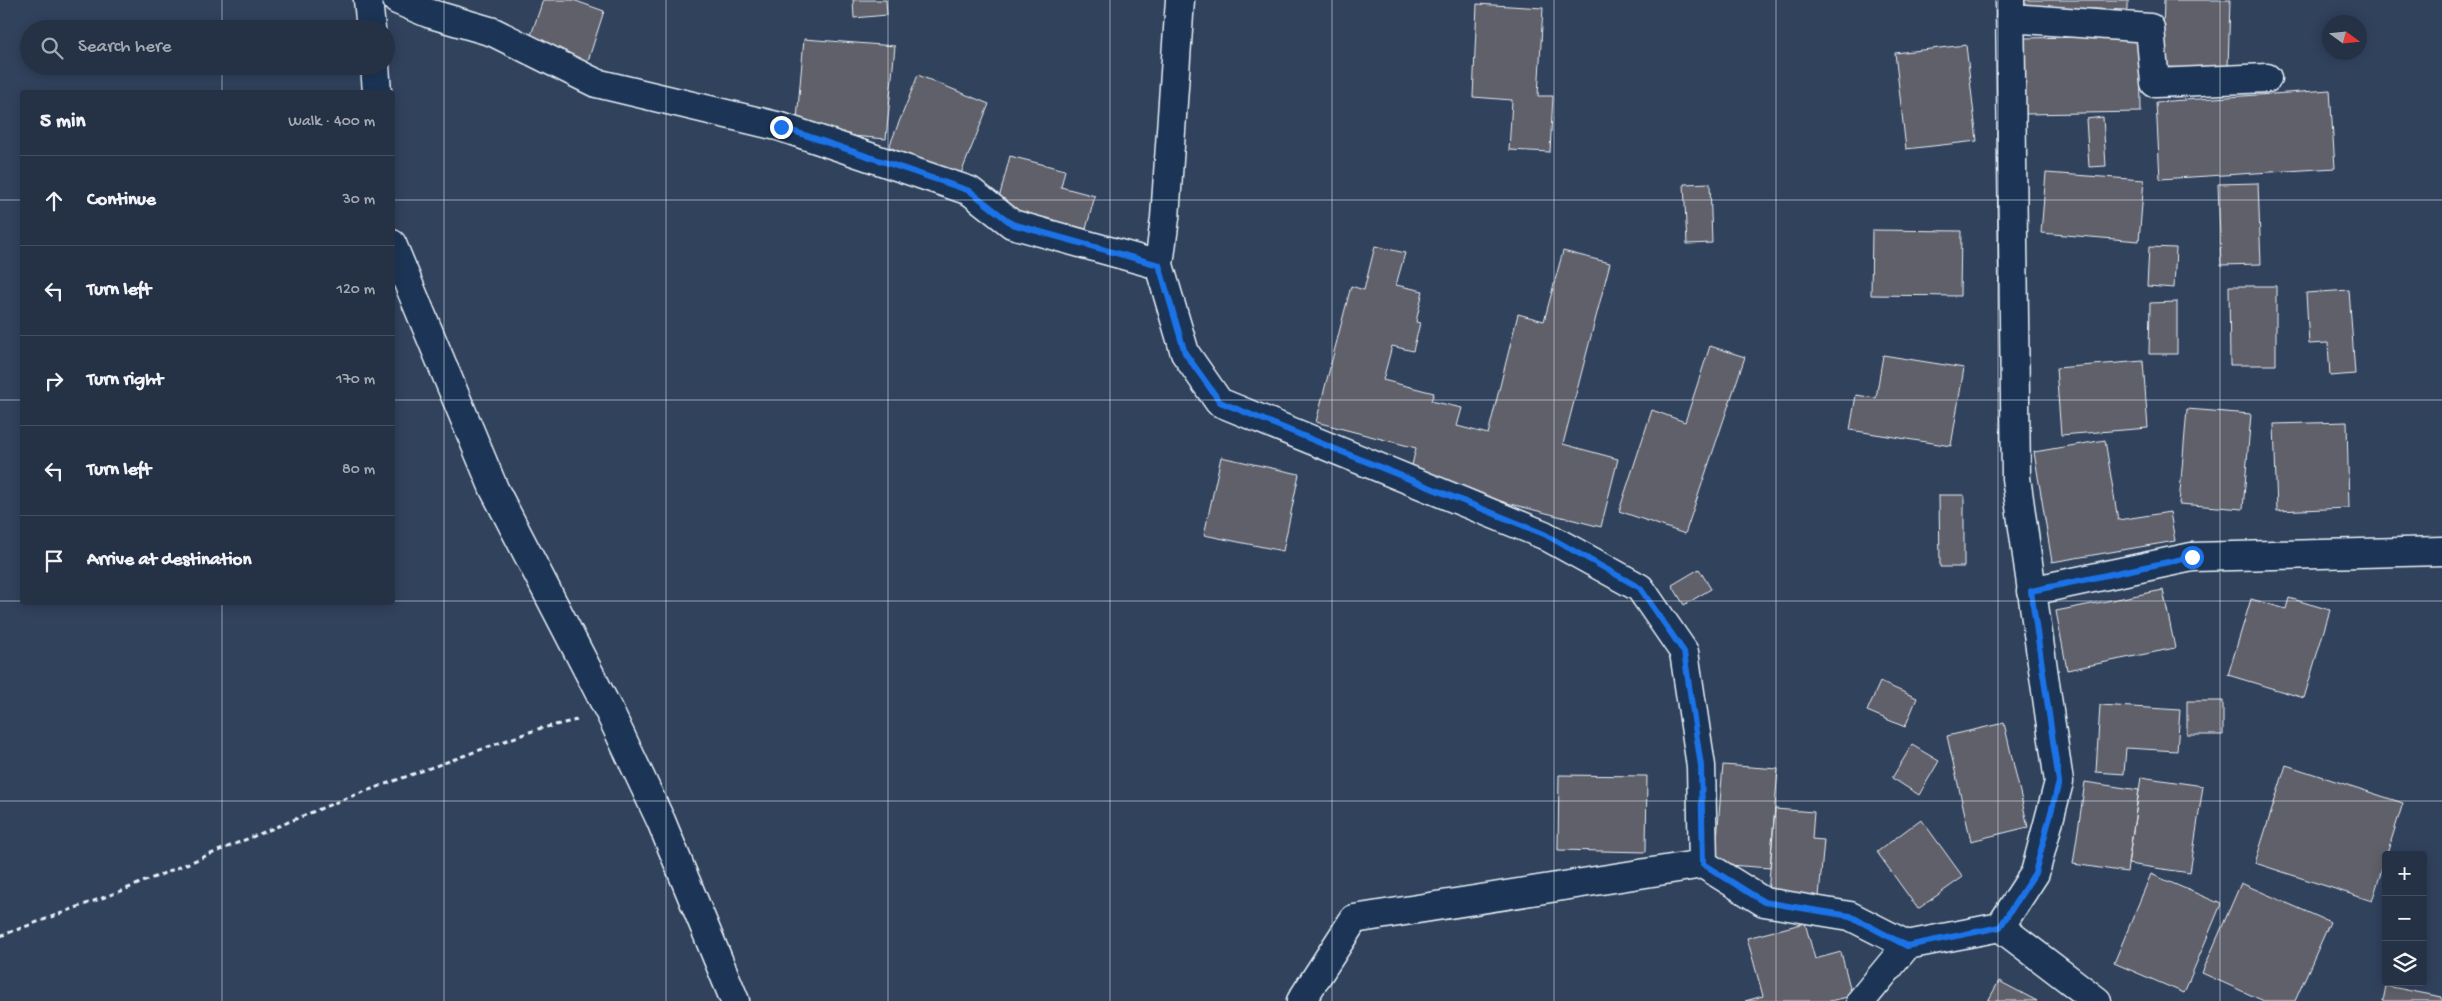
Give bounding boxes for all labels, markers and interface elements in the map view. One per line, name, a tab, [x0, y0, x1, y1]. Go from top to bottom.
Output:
north arrow	[2322, 15, 2367, 60]
search box	[20, 20, 395, 75]
icon: search	[38, 34, 66, 62]
text: Search here	[78, 36, 172, 59]
text: 5 min	[40, 110, 85, 135]
text: Walk · 400 m	[288, 113, 375, 132]
route end	[770, 116, 793, 139]
icon: ahead	[40, 187, 68, 215]
text: Continue	[87, 189, 156, 212]
text: 30 m	[342, 191, 375, 210]
icon: left	[40, 277, 68, 305]
text: Turn left	[87, 279, 151, 302]
text: 120 m	[336, 281, 375, 300]
icon: right	[40, 367, 68, 395]
text: Turn right	[87, 369, 163, 392]
text: 170 m	[336, 371, 375, 390]
icon: left	[40, 457, 68, 485]
text: Turn left	[87, 459, 151, 482]
text: 80 m	[342, 461, 375, 480]
route start	[2181, 546, 2204, 569]
icon: arrive	[40, 547, 68, 575]
text: Arrive at destination	[87, 549, 251, 572]
map controls	[2382, 851, 2427, 986]
button: +	[2382, 851, 2427, 896]
button: −	[2382, 896, 2427, 941]
button: layers	[2382, 941, 2427, 986]

